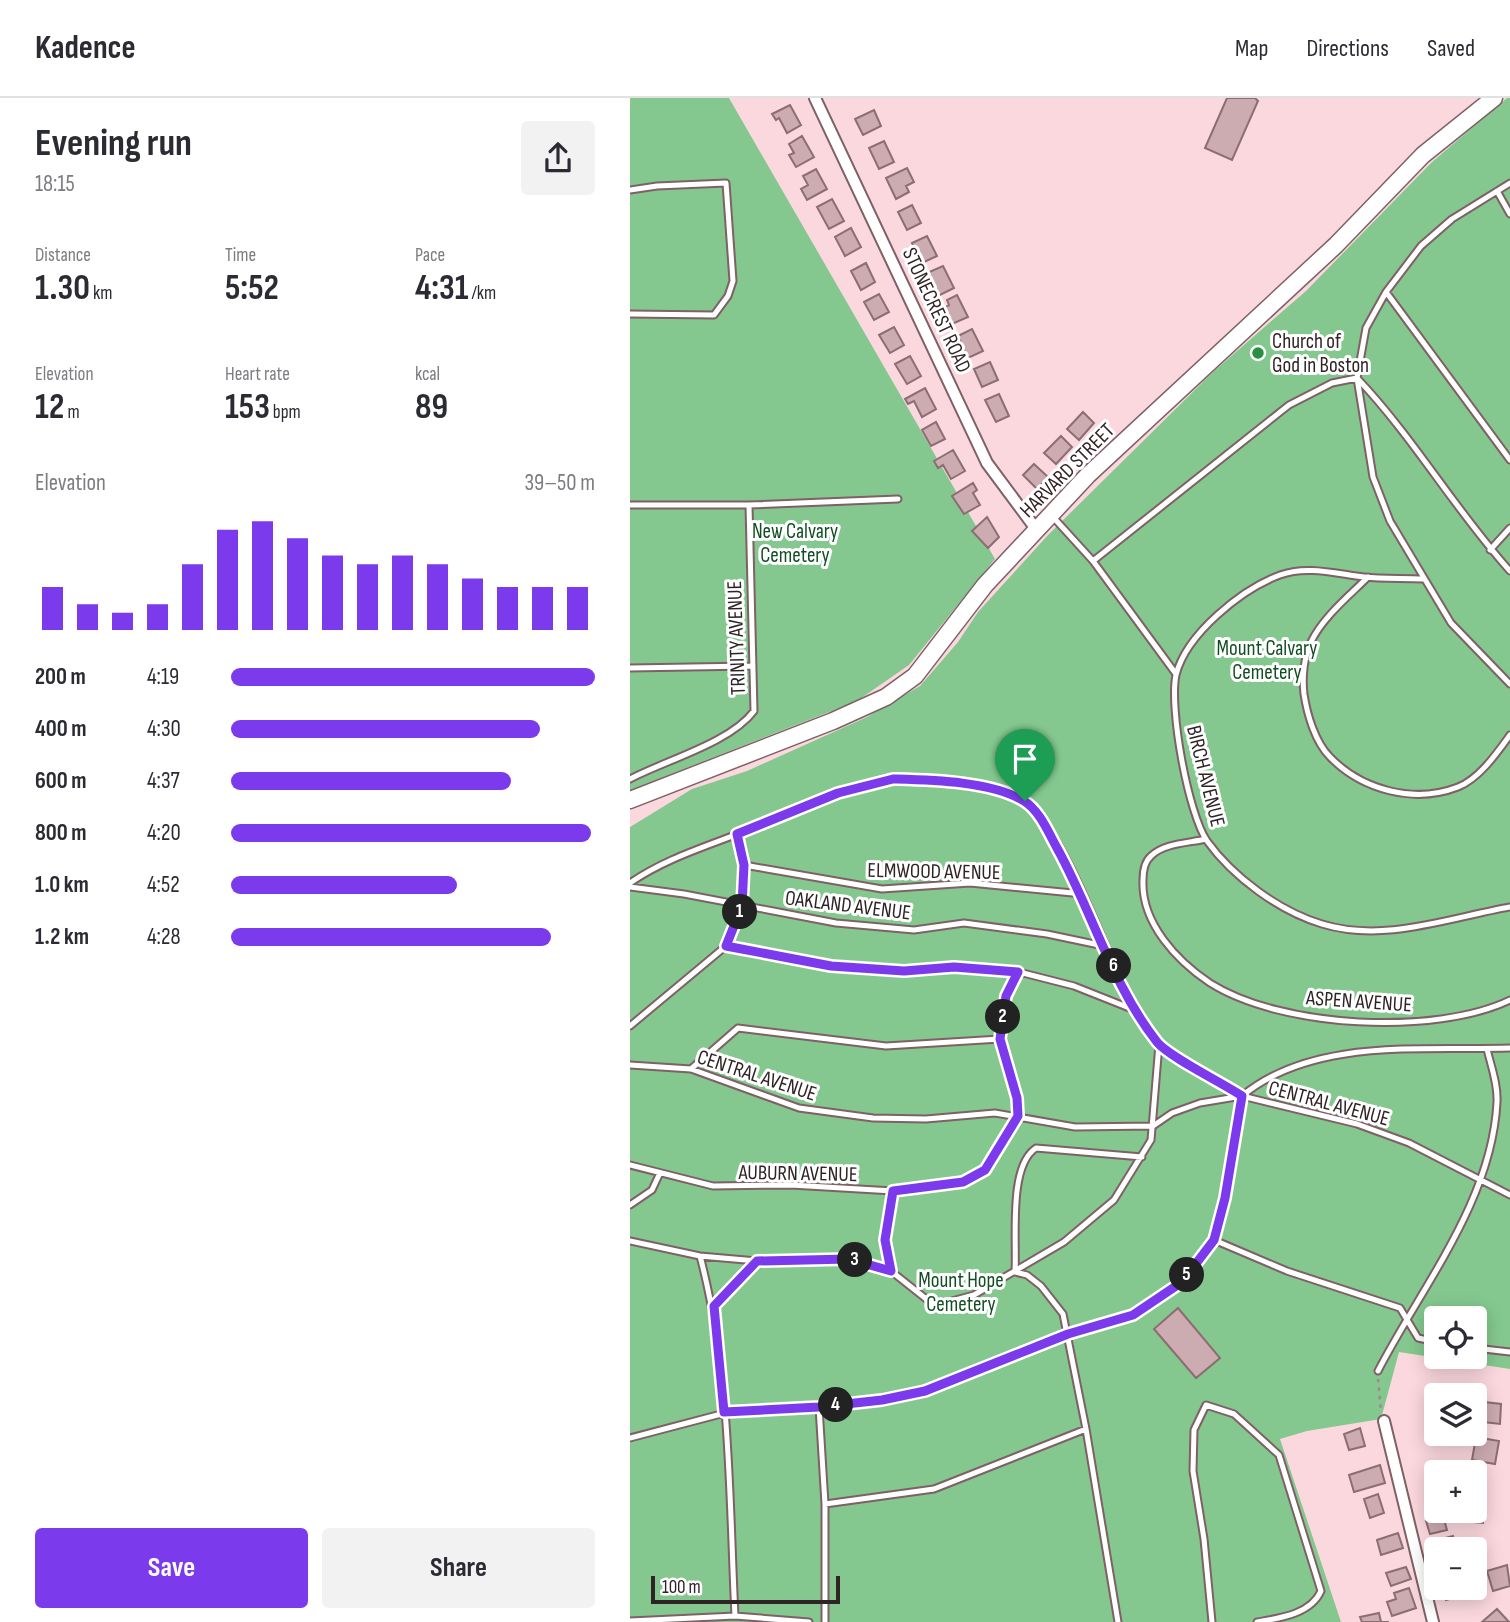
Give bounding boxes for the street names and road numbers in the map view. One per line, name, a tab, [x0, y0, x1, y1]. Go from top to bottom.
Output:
street label: STONECREST ROAD	[897, 244, 976, 377]
street label: HARVARD STREET	[1015, 418, 1120, 523]
street label: TRINITY AVENUE	[722, 580, 751, 696]
street label: BIRCH AVENUE	[1181, 723, 1230, 829]
street label: ELMWOOD AVENUE	[867, 858, 1001, 885]
street label: OAKLAND AVENUE	[784, 885, 912, 926]
street label: ASPEN AVENUE	[1304, 985, 1413, 1018]
street label: CENTRAL AVENUE	[694, 1044, 820, 1107]
street label: CENTRAL AVENUE	[1266, 1075, 1392, 1132]
street label: AUBURN AVENUE	[737, 1160, 858, 1187]

